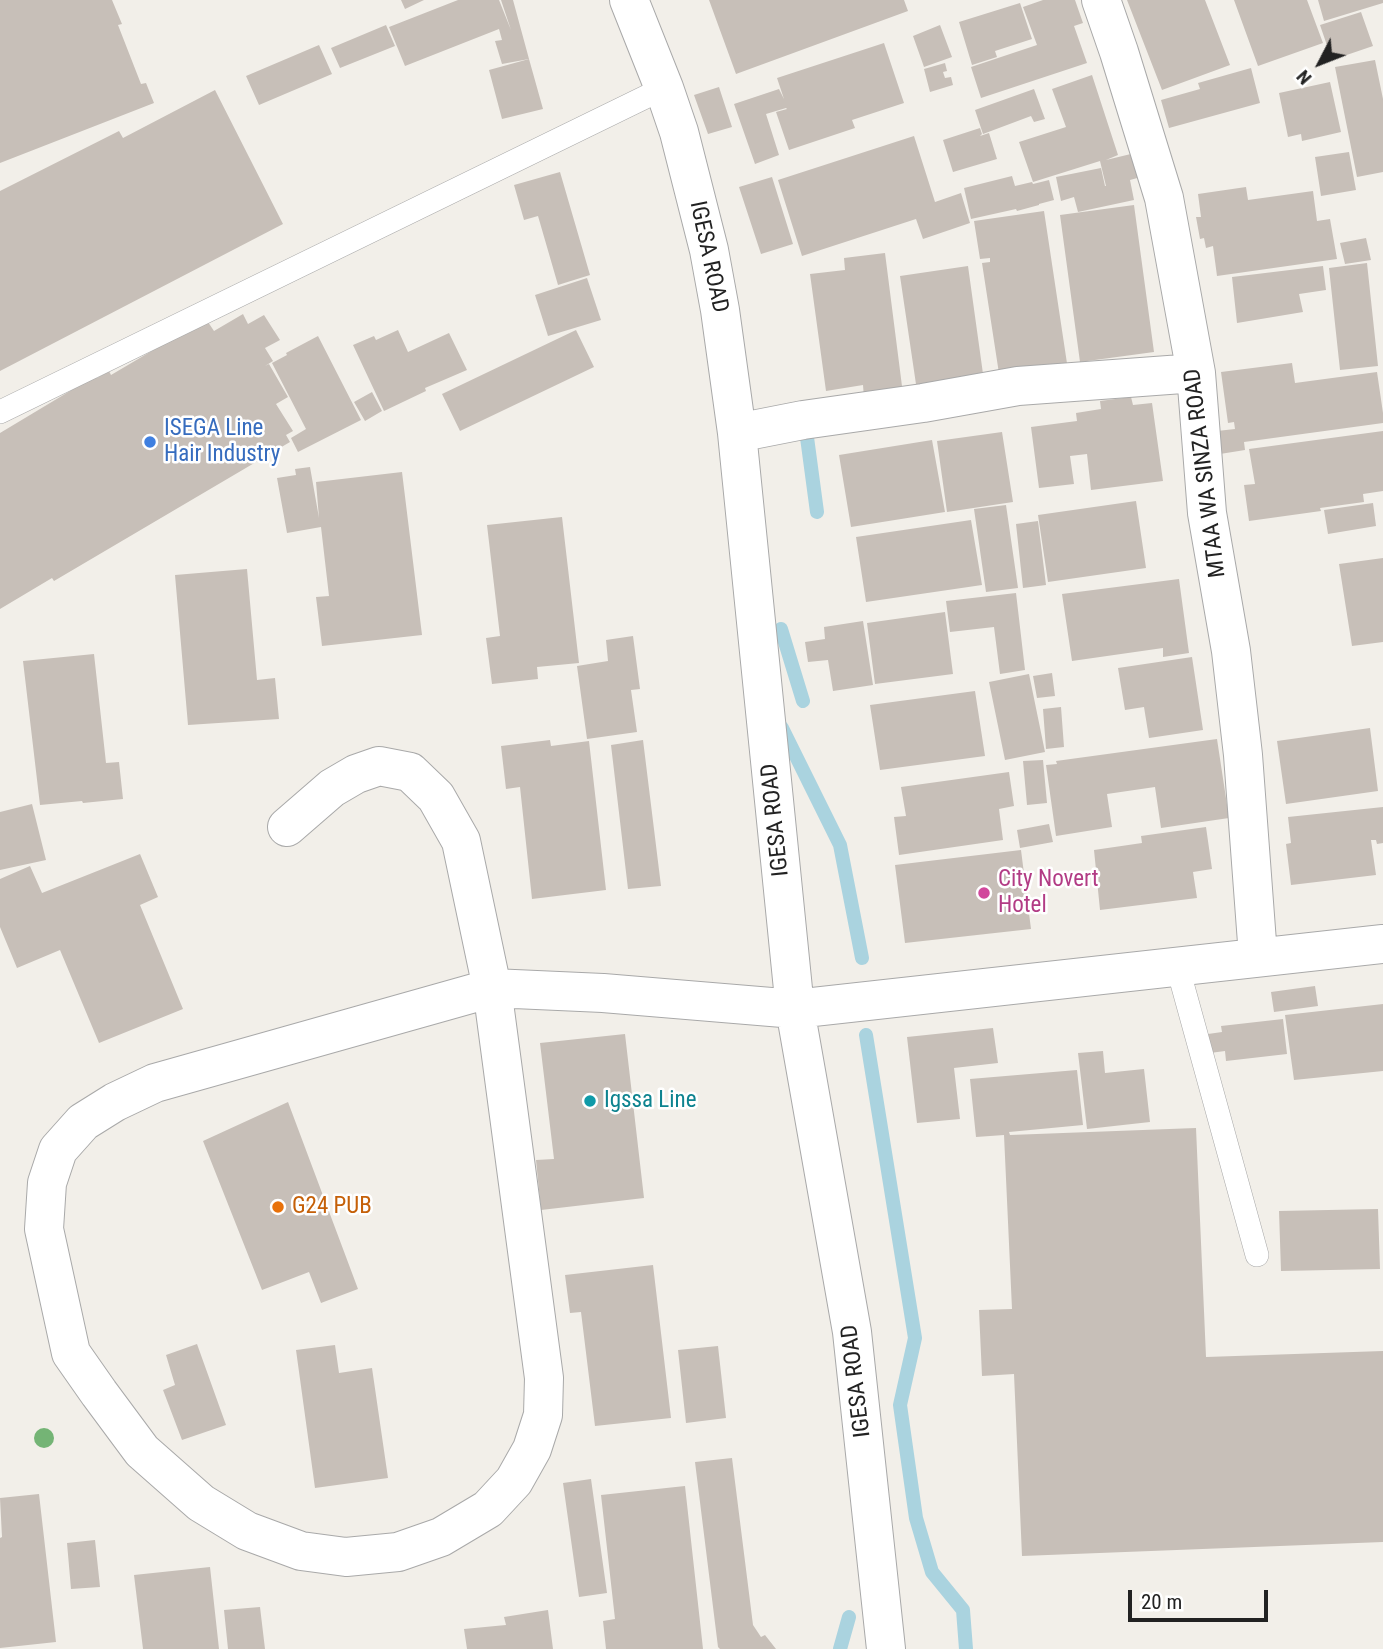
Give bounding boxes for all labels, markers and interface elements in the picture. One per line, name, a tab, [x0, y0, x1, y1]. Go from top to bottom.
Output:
north arrow	[1285, 28, 1355, 98]
text: N	[1292, 65, 1316, 89]
street label: IGESA ROAD	[683, 199, 733, 315]
street label: MTAA WA SINZA ROAD	[1179, 367, 1233, 579]
place label: ISEGA Line Hair Industry	[164, 415, 280, 469]
marker: ISEGA Line Hair Industry	[142, 434, 158, 450]
street label: IGESA ROAD	[756, 762, 796, 878]
place label: City Novert Hotel	[998, 866, 1098, 920]
marker: City Novert Hotel	[976, 885, 992, 901]
place label: Igssa Line	[604, 1087, 697, 1115]
marker: Igssa Line	[582, 1093, 598, 1109]
place label: G24 PUB	[292, 1193, 372, 1221]
marker: G24 PUB	[270, 1199, 286, 1215]
street label: IGESA ROAD	[836, 1323, 878, 1439]
scale bar	[1131, 1576, 1271, 1620]
text: 20 m	[1141, 1590, 1182, 1614]

